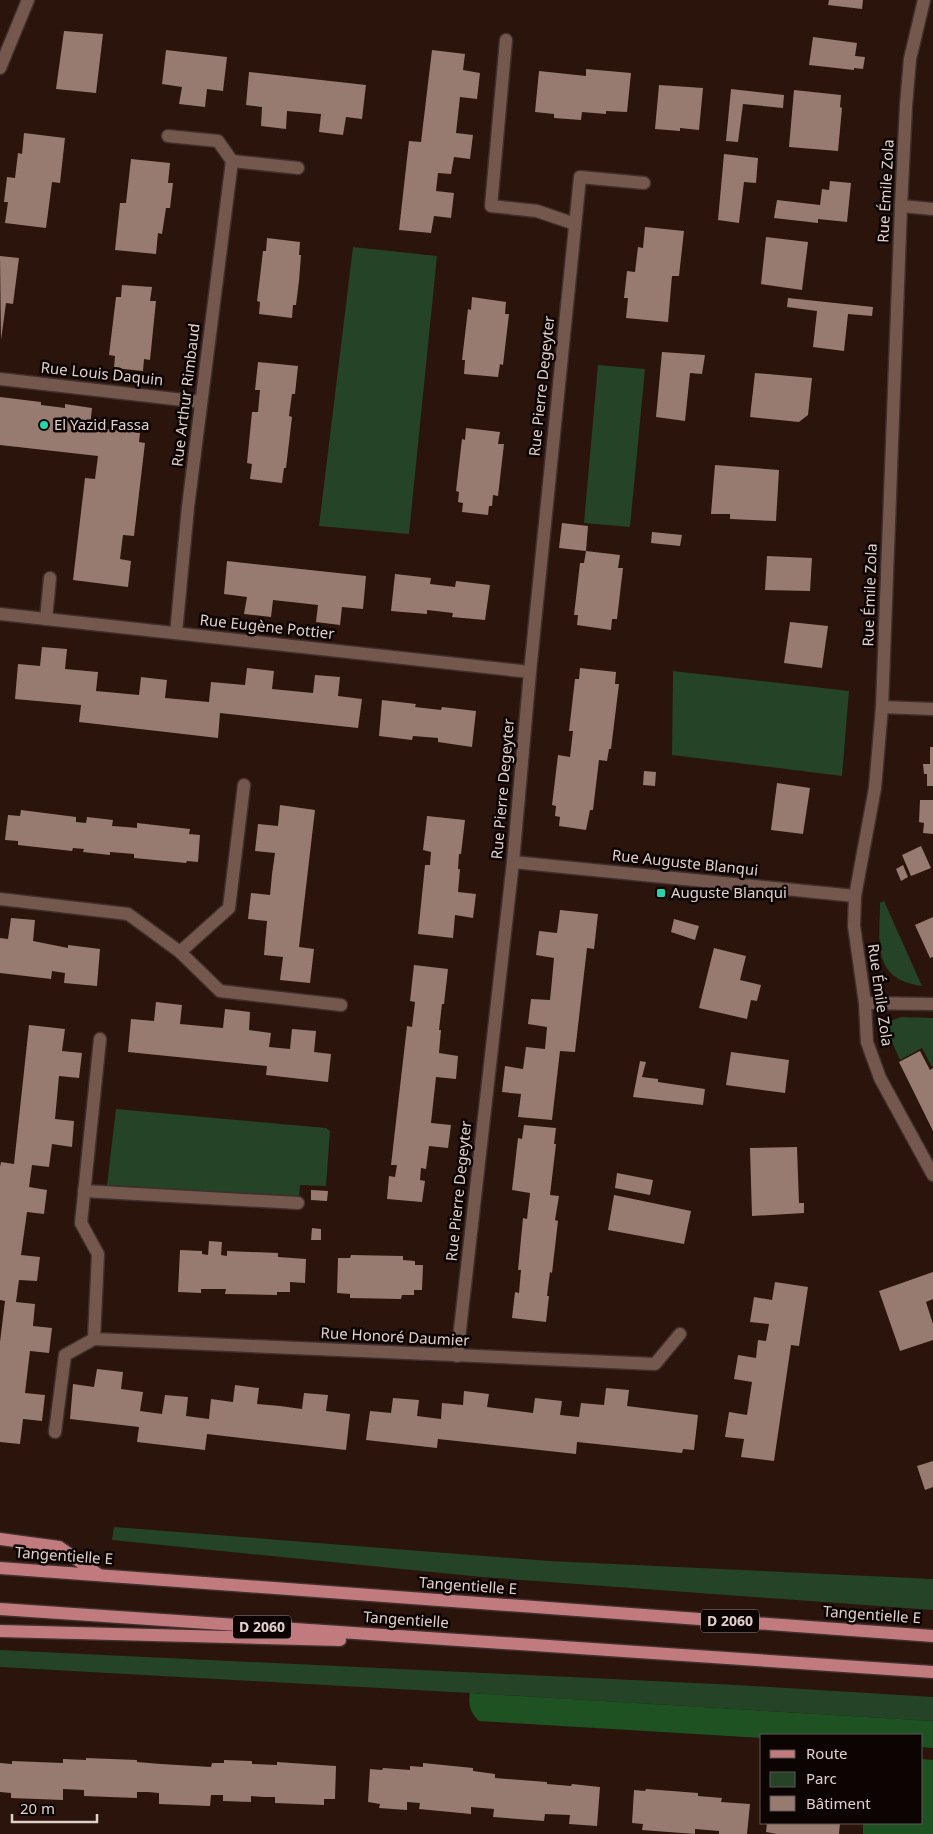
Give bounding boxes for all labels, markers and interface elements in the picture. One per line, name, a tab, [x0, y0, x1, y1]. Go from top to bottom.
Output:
street label: Rue Émile Zola	[872, 139, 898, 243]
street label: Rue Pierre Degeyter	[524, 315, 558, 457]
street label: Rue Arthur Rimbaud	[166, 322, 204, 468]
street label: Rue Louis Daquin	[40, 357, 164, 389]
place label: El Yazid Fassa	[54, 414, 149, 434]
marker: El Yazid Fassa	[38, 419, 50, 431]
street label: Rue Émile Zola	[857, 543, 881, 647]
street label: Rue Eugène Pottier	[199, 609, 335, 643]
street label: Rue Pierre Degeyter	[486, 718, 518, 860]
street label: Rue Auguste Blanqui	[611, 844, 759, 880]
place label: Auguste Blanqui	[671, 882, 787, 902]
marker: Auguste Blanqui	[655, 887, 667, 899]
street label: Rue Émile Zola	[864, 942, 898, 1047]
street label: Rue Pierre Degeyter	[441, 1120, 475, 1262]
street label: Rue Honoré Daumier	[320, 1322, 470, 1350]
street label: Tangentielle E	[15, 1542, 114, 1568]
street label: Tangentielle E	[419, 1572, 518, 1598]
street label: Tangentielle E	[823, 1601, 922, 1627]
street label: Tangentielle	[363, 1606, 450, 1632]
road number: D 2060	[701, 1610, 759, 1632]
road number: D 2060	[233, 1615, 291, 1638]
legend	[760, 1734, 923, 1824]
text: Route	[806, 1743, 848, 1763]
text: Parc	[806, 1768, 837, 1788]
scale bar	[12, 1792, 98, 1824]
text: Bâtiment	[806, 1793, 871, 1813]
text: 20 m	[20, 1798, 55, 1818]

